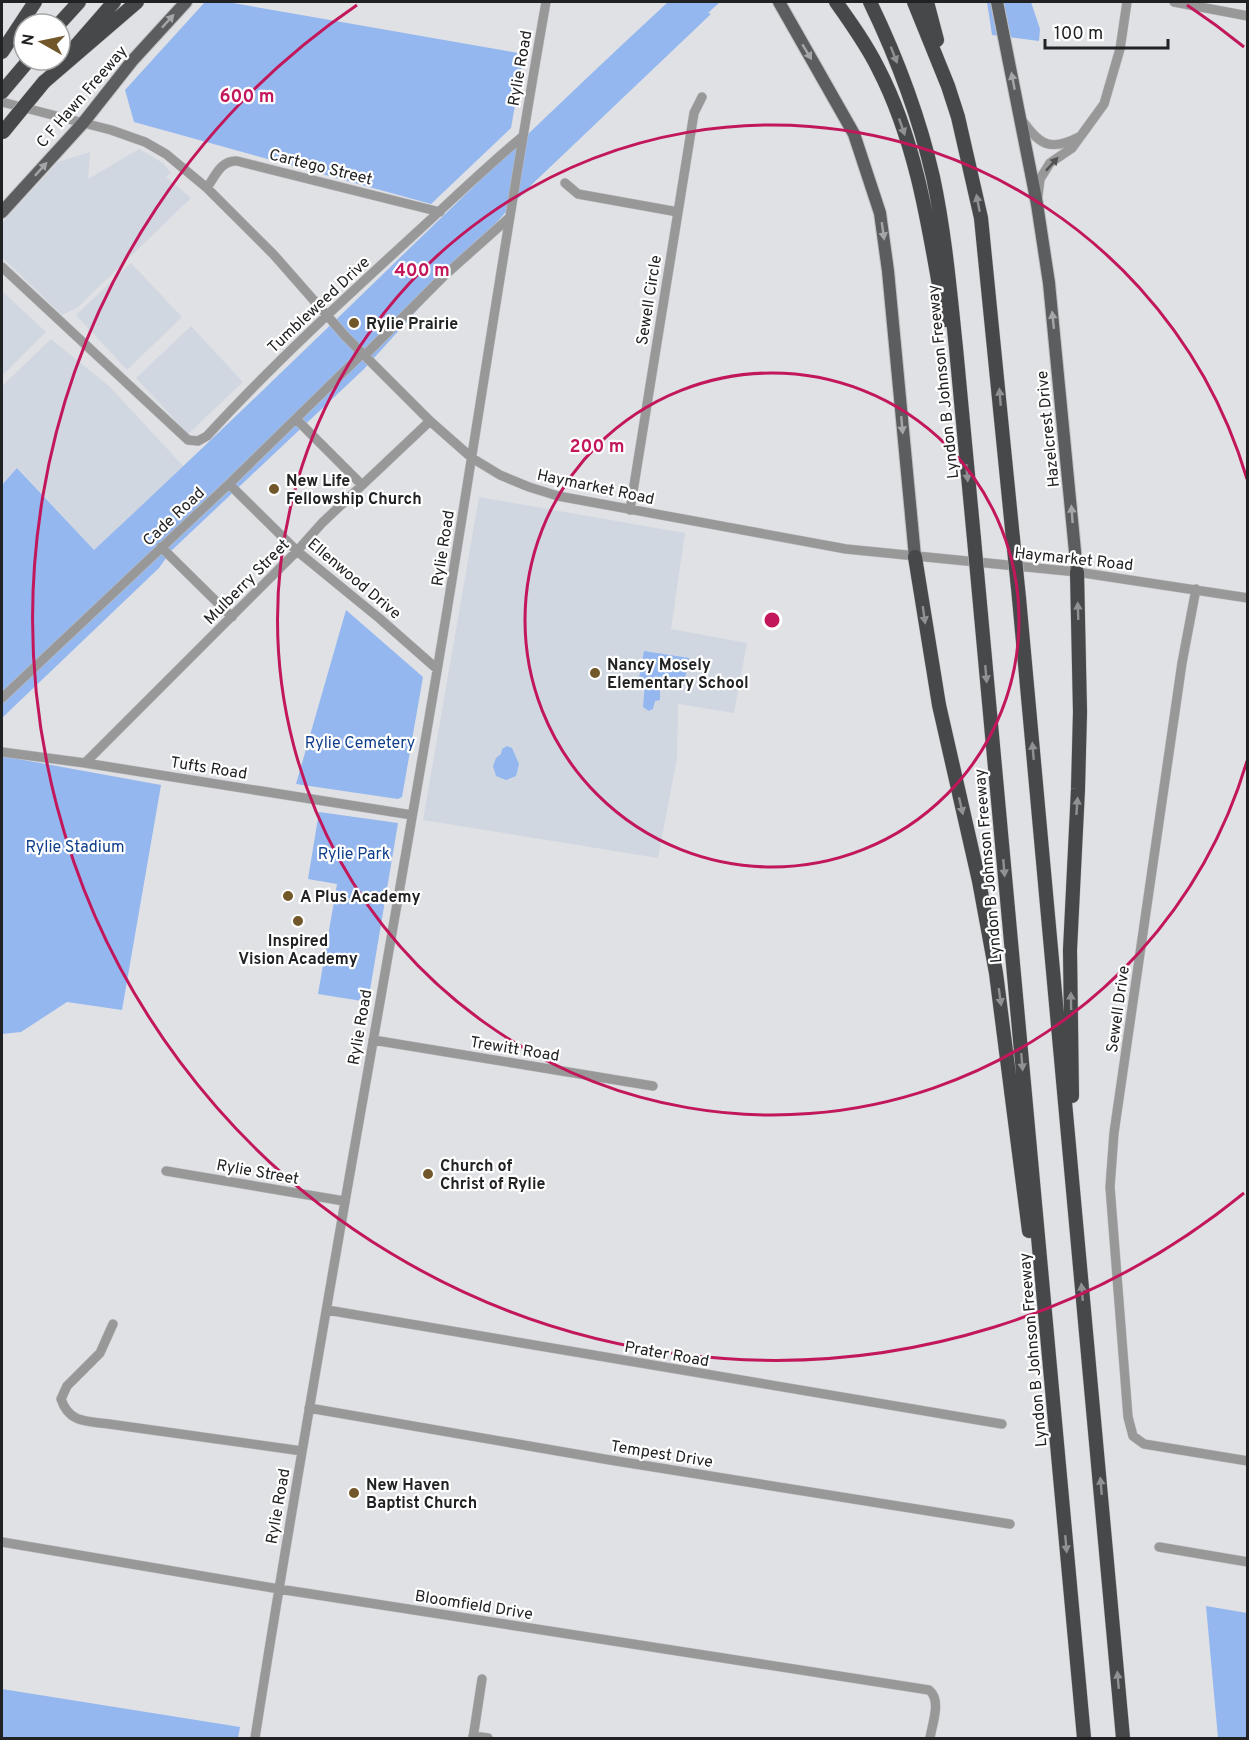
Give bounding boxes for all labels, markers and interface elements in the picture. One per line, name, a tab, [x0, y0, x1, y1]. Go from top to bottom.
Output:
north arrow	[12, 12, 72, 72]
scale bar	[1045, 12, 1168, 50]
one-way arrow	[161, 14, 174, 29]
text: 100 m	[1054, 23, 1103, 46]
street label: Rylie Road	[504, 29, 537, 108]
text: N	[18, 33, 40, 47]
street label: C F Hawn Freeway	[33, 42, 132, 153]
one-way arrow	[802, 44, 813, 60]
one-way arrow	[890, 46, 899, 64]
one-way arrow	[1008, 71, 1017, 90]
text: 600 m	[219, 86, 275, 109]
one-way arrow	[897, 119, 907, 137]
street label: Cartego Street	[267, 145, 374, 190]
one-way arrow	[1045, 157, 1058, 172]
one-way arrow	[34, 161, 48, 176]
one-way arrow	[973, 193, 982, 212]
one-way arrow	[878, 221, 887, 240]
street label: Tumbleweed Drive	[264, 253, 375, 358]
street label: Sewell Circle	[633, 254, 667, 347]
text: 400 m	[394, 260, 450, 283]
street label: Lyndon B Johnson Freeway	[924, 284, 964, 480]
one-way arrow	[1048, 310, 1058, 329]
place label: Rylie Prairie	[366, 315, 458, 335]
marker: Rylie Prairie	[347, 316, 361, 330]
street label: Hazelcrest Drive	[1033, 369, 1065, 488]
one-way arrow	[995, 387, 1005, 406]
one-way arrow	[897, 415, 907, 434]
text: 200 m	[569, 436, 625, 459]
one-way arrow	[962, 463, 972, 482]
street label: Haymarket Road	[535, 466, 656, 510]
place label: New Life Fellowship Church	[286, 472, 422, 510]
marker: New Life Fellowship Church	[267, 482, 281, 496]
street label: Cade Road	[139, 484, 209, 551]
one-way arrow	[1067, 504, 1077, 523]
street label: Rylie Road	[428, 509, 460, 588]
street label: Mulberry Street	[200, 535, 294, 629]
street label: Ellenwood Drive	[303, 535, 405, 624]
street label: Haymarket Road	[1013, 544, 1134, 576]
one-way arrow	[1073, 602, 1083, 621]
one-way arrow	[919, 606, 928, 625]
centre of rings	[762, 610, 782, 630]
place label: Nancy Mosely Elementary School	[607, 656, 749, 694]
one-way arrow	[981, 664, 991, 683]
marker: Nancy Mosely Elementary School	[588, 666, 602, 680]
park label: Rylie Cemetery	[305, 734, 415, 754]
one-way arrow	[1028, 741, 1038, 760]
street label: Tufts Road	[169, 753, 248, 785]
street label: Lyndon B Johnson Freeway	[971, 768, 1007, 964]
one-way arrow	[957, 797, 966, 816]
one-way arrow	[1072, 797, 1082, 816]
park label: Rylie Stadium	[25, 838, 125, 858]
park label: Rylie Park	[318, 845, 390, 865]
one-way arrow	[999, 858, 1009, 877]
place label: A Plus Academy	[300, 888, 420, 908]
marker: A Plus Academy	[281, 889, 295, 903]
marker: Inspired Vision Academy	[291, 914, 305, 928]
place label: Inspired Vision Academy	[238, 932, 358, 970]
street label: Sewell Drive	[1103, 964, 1135, 1054]
street label: Rylie Road	[344, 988, 377, 1067]
one-way arrow	[995, 988, 1004, 1007]
one-way arrow	[1066, 991, 1076, 1010]
street label: Trewitt Road	[468, 1033, 561, 1067]
one-way arrow	[1017, 1052, 1027, 1071]
street label: Rylie Street	[215, 1156, 301, 1190]
place label: Church of Christ of Rylie	[440, 1157, 546, 1195]
marker: Church of Christ of Rylie	[421, 1167, 435, 1181]
street label: Lyndon B Johnson Freeway	[1016, 1252, 1052, 1448]
one-way arrow	[1077, 1282, 1087, 1301]
street label: Prater Road	[623, 1338, 711, 1372]
street label: Tempest Drive	[609, 1437, 714, 1473]
street label: Rylie Road	[262, 1467, 295, 1546]
place label: New Haven Baptist Church	[366, 1476, 477, 1514]
one-way arrow	[1096, 1476, 1106, 1495]
marker: New Haven Baptist Church	[347, 1486, 361, 1500]
one-way arrow	[1061, 1534, 1071, 1553]
street label: Bloomfield Drive	[413, 1587, 534, 1625]
one-way arrow	[1113, 1671, 1123, 1690]

